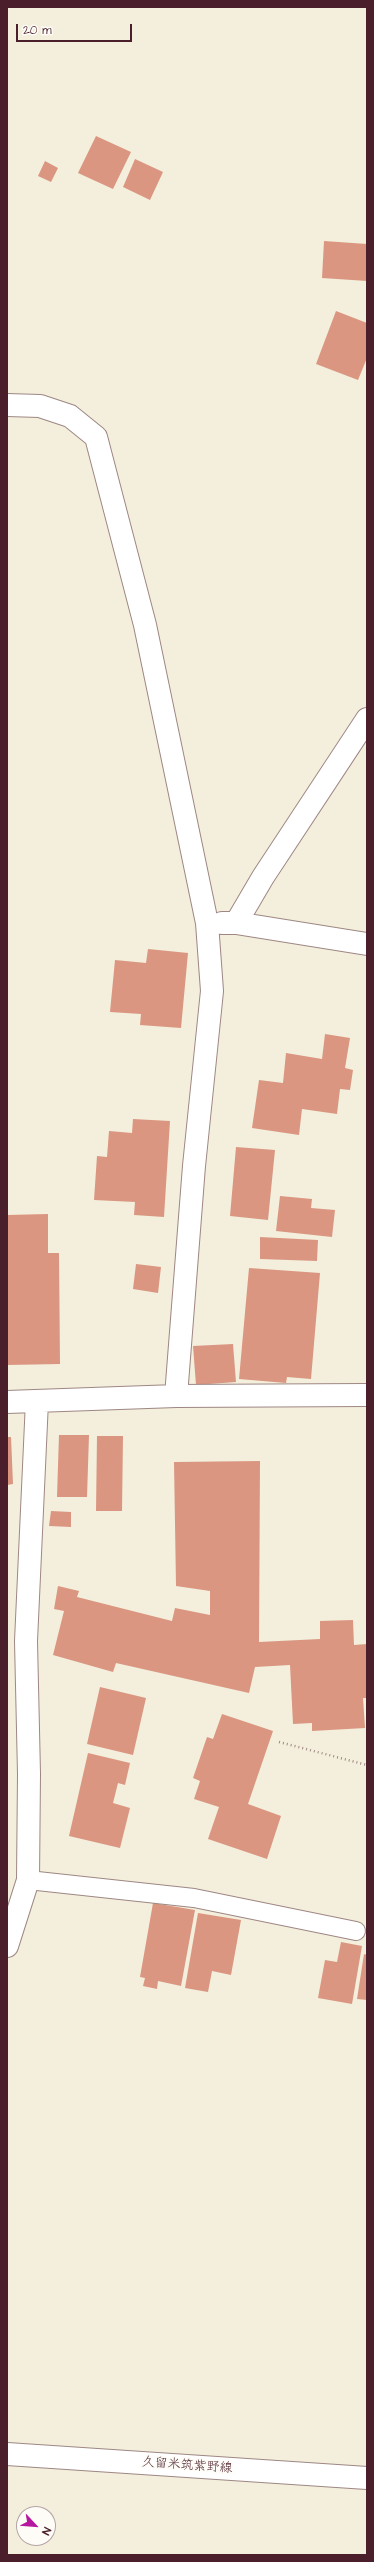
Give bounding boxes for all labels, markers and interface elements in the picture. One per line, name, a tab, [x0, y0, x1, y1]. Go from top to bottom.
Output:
scale bar	[18, 16, 134, 42]
text: 20 m	[23, 22, 52, 39]
street label: 久留米筑紫野線	[141, 2455, 233, 2477]
north arrow	[16, 2506, 56, 2546]
text: N	[38, 2525, 55, 2537]

